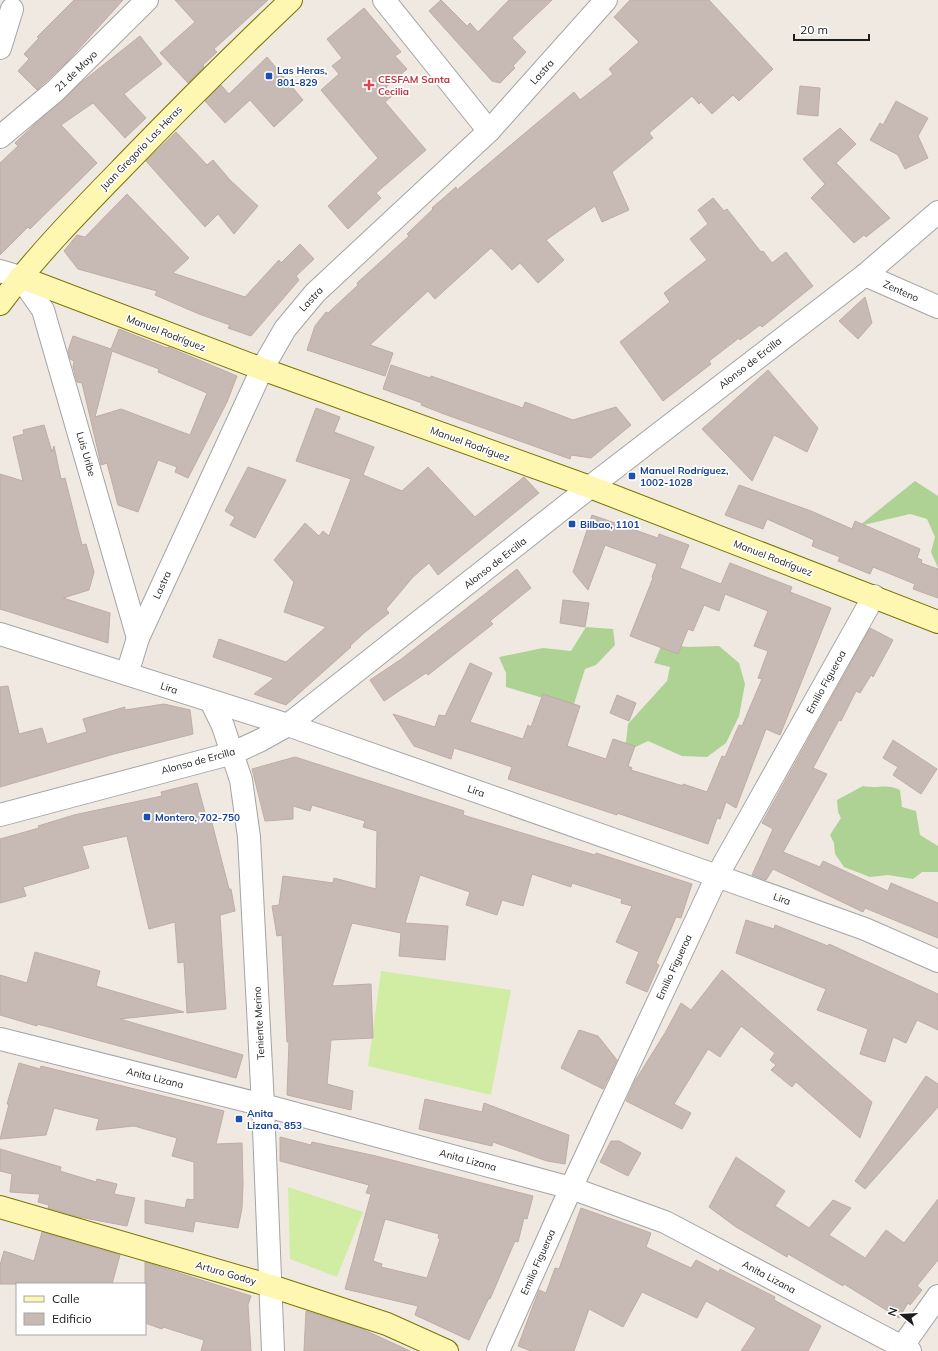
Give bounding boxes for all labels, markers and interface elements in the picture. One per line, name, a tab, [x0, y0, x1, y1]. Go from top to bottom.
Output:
scale bar	[794, 16, 869, 42]
text: 20 m	[800, 22, 828, 37]
street label: 21 de Mayo	[52, 47, 100, 94]
street label: Lastra	[527, 57, 557, 87]
place label: Las Heras, 801-829	[277, 64, 327, 89]
marker: Las Heras, 801-829	[264, 71, 274, 81]
place label: CESFAM Santa Cecilia	[378, 73, 450, 98]
marker: CESFAM Santa Cecilia	[363, 79, 375, 91]
street label: Juan Gregorio Las Heras	[97, 103, 185, 193]
street label: Zenteno	[881, 277, 921, 305]
street label: Lastra	[296, 284, 326, 314]
street label: Manuel Rodríguez	[125, 312, 207, 354]
street label: Alonso de Ercilla	[716, 334, 784, 392]
street label: Manuel Rodríguez	[429, 424, 511, 464]
street label: Luis Uribe	[73, 430, 99, 478]
place label: Manuel Rodríguez, 1002-1028	[640, 464, 729, 489]
marker: Manuel Rodríguez, 1002-1028	[627, 471, 637, 481]
place label: Bilbao, 1101	[580, 518, 639, 531]
marker: Bilbao, 1101	[567, 519, 577, 529]
street label: Alonso de Ercilla	[461, 534, 529, 592]
street label: Manuel Rodríguez	[732, 537, 814, 579]
street label: Lastra	[150, 569, 174, 601]
street label: Emilio Figueroa	[803, 648, 849, 716]
street label: Lira	[159, 679, 179, 697]
street label: Alonso de Ercilla	[160, 745, 236, 777]
street label: Lira	[466, 782, 486, 800]
place label: Montero, 702-750	[155, 811, 240, 824]
marker: Montero, 702-750	[142, 812, 152, 822]
street label: Lira	[772, 890, 792, 908]
street label: Emilio Figueroa	[653, 932, 695, 1002]
street label: Teniente Merino	[251, 986, 267, 1060]
street label: Anita Lizana	[125, 1065, 185, 1091]
place label: Anita Lizana, 853	[247, 1107, 302, 1132]
marker: Anita Lizana, 853	[234, 1114, 244, 1124]
street label: Anita Lizana	[438, 1146, 498, 1174]
street label: Emilio Figueroa	[518, 1227, 558, 1297]
street label: Arturo Godoy	[194, 1258, 258, 1288]
street label: Anita Lizana	[740, 1258, 798, 1296]
legend	[16, 1283, 146, 1335]
text: Calle	[52, 1291, 79, 1306]
north arrow	[882, 1295, 922, 1335]
text: N	[885, 1306, 900, 1318]
text: Edificio	[52, 1311, 92, 1326]

